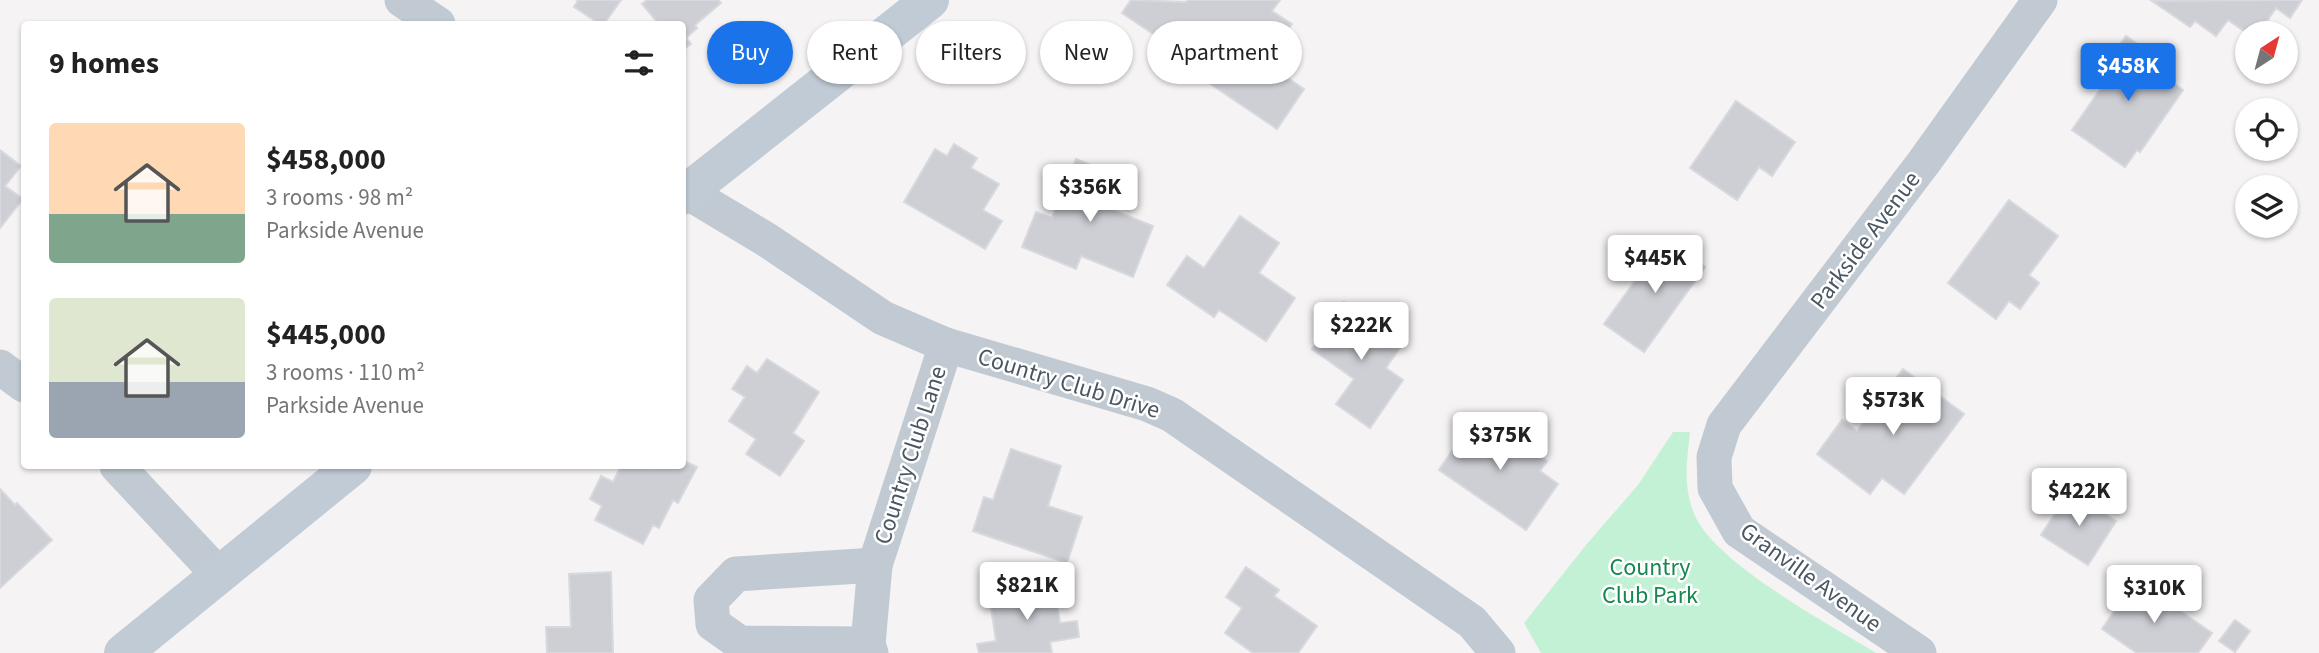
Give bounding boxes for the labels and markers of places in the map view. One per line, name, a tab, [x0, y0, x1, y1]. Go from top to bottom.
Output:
pin: $458K	[2079, 43, 2177, 103]
pin: $356K	[1041, 164, 1139, 224]
pin: $445K	[1606, 236, 1704, 295]
pin: $222K	[1312, 302, 1410, 362]
pin: $573K	[1844, 378, 1942, 437]
pin: $375K	[1451, 412, 1549, 472]
pin: $422K	[2030, 468, 2128, 528]
pin: $821K	[978, 562, 1076, 622]
pin: $310K	[2105, 566, 2203, 625]

